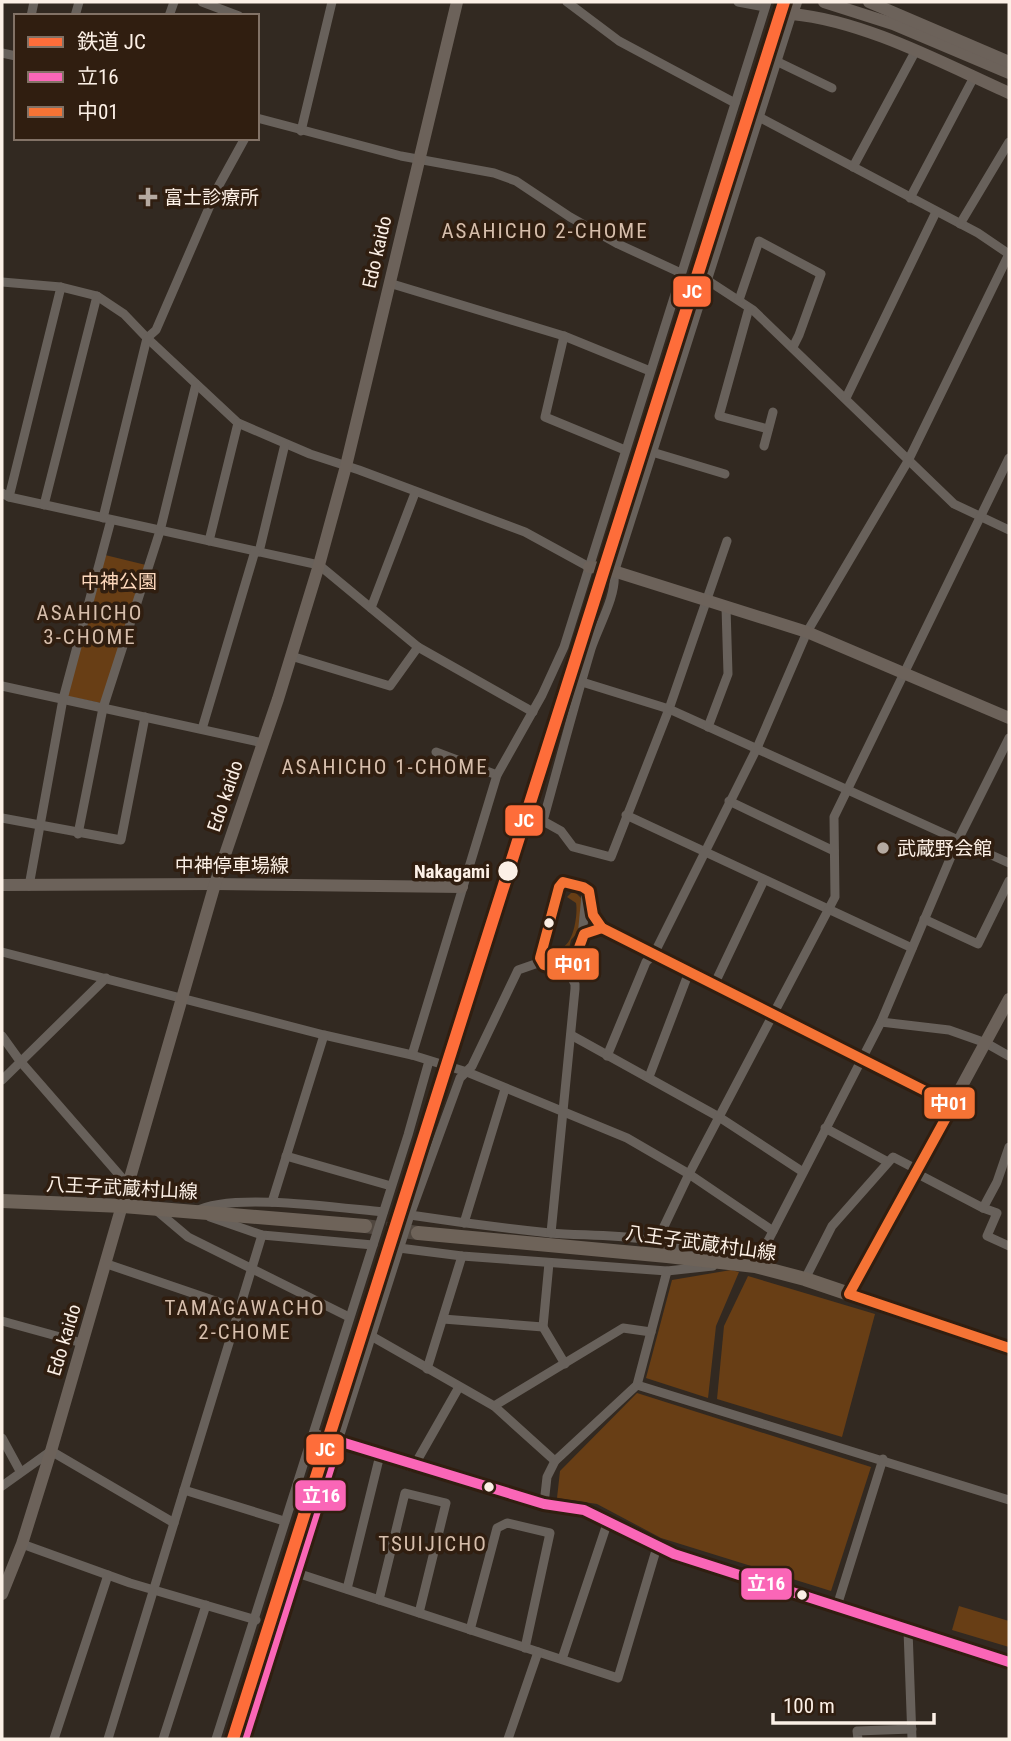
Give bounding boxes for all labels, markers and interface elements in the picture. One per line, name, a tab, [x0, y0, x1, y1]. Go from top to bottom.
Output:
legend	[14, 14, 259, 140]
text: 鉄道 JC	[77, 30, 146, 54]
text: 立16	[77, 65, 119, 89]
text: 中01	[77, 100, 119, 124]
place label: 富士診療所	[164, 186, 259, 209]
marker: 富士診療所	[138, 187, 158, 207]
street label: Edo kaido	[358, 214, 396, 290]
district label: ASAHICHO 2-CHOME	[441, 219, 649, 243]
line badge: JC	[672, 275, 712, 308]
text: JC	[682, 280, 702, 303]
park label: 中神公園	[81, 570, 157, 593]
district label: ASAHICHO 3-CHOME	[37, 601, 143, 649]
district label: ASAHICHO 1-CHOME	[281, 755, 489, 779]
street label: Edo kaido	[202, 757, 248, 835]
line badge: JC	[504, 804, 544, 837]
text: JC	[514, 809, 534, 832]
place label: 武蔵野会館	[897, 837, 992, 860]
marker: 武蔵野会館	[875, 840, 891, 856]
street label: 中神停車場線	[175, 854, 289, 877]
marker: Nakagami	[496, 859, 520, 883]
place label: Nakagami	[414, 860, 490, 883]
unlabelled marker	[542, 916, 556, 930]
line badge: 中01	[546, 947, 600, 981]
text: 中01	[554, 953, 592, 976]
line badge: 中01	[923, 1086, 976, 1120]
text: 中01	[930, 1092, 968, 1115]
street label: 八王子武蔵村山線	[45, 1173, 199, 1203]
street label: 八王子武蔵村山線	[624, 1221, 778, 1265]
district label: TAMAGAWACHO 2-CHOME	[164, 1296, 326, 1344]
street label: Edo kaido	[42, 1301, 86, 1379]
line badge: JC	[305, 1433, 345, 1466]
text: JC	[315, 1438, 335, 1461]
line badge: 立16	[294, 1479, 347, 1512]
unlabelled marker	[482, 1480, 496, 1494]
text: 立16	[302, 1484, 340, 1507]
district label: TSUIJICHO	[378, 1532, 488, 1556]
line badge: 立16	[740, 1567, 793, 1601]
text: 立16	[747, 1572, 785, 1595]
unlabelled marker	[795, 1588, 809, 1602]
scale bar	[773, 1682, 934, 1726]
text: 100 m	[783, 1694, 835, 1718]

